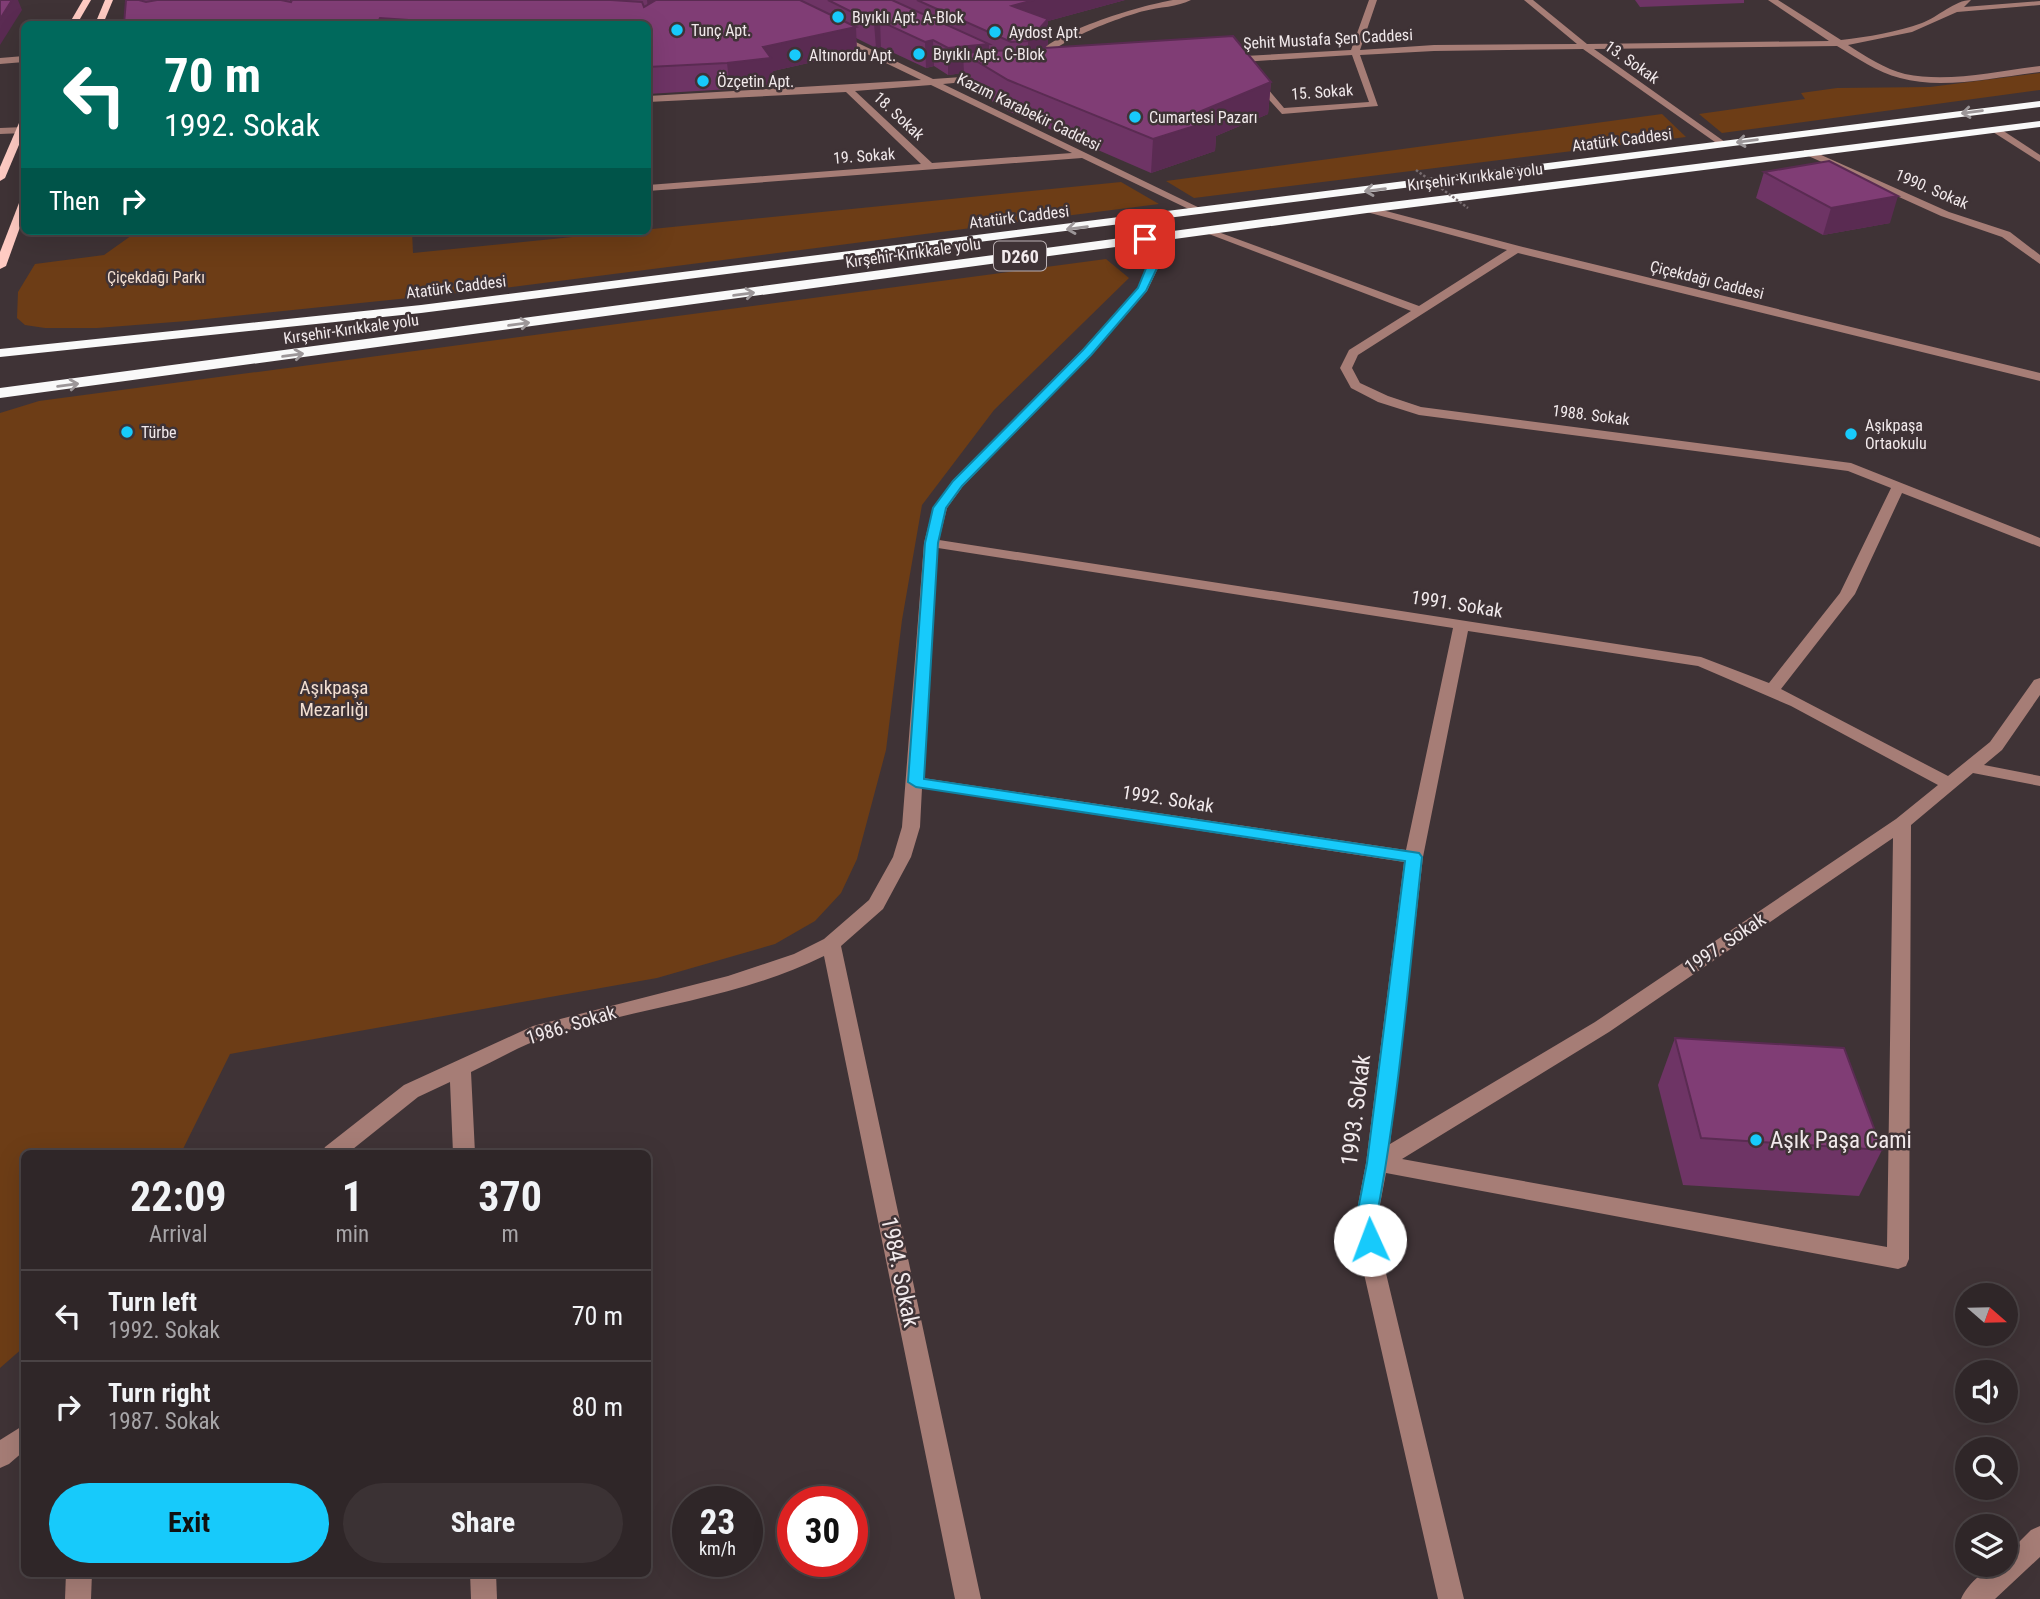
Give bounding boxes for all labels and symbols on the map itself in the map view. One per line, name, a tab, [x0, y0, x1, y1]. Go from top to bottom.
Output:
place label: Bıyıklı Apt. A-Blok	[852, 8, 965, 27]
marker: Bıyıklı Apt. A-Blok	[830, 9, 846, 25]
place label: Tunç Apt.	[691, 21, 751, 40]
marker: Tunç Apt.	[669, 22, 685, 38]
place label: Aydost Apt.	[1009, 23, 1082, 42]
marker: Aydost Apt.	[987, 24, 1003, 40]
street label: Şehit Mustafa Şen Caddesi	[1243, 25, 1413, 53]
street label: 13. Sokak	[1601, 36, 1664, 88]
place label: Bıyıklı Apt. C-Blok	[933, 45, 1045, 64]
place label: Altınordu Apt.	[809, 46, 896, 65]
marker: Bıyıklı Apt. C-Blok	[911, 46, 927, 62]
marker: Altınordu Apt.	[787, 47, 803, 63]
street label: Kazım Karabekir Caddesi	[954, 69, 1104, 155]
place label: Özçetin Apt.	[717, 72, 794, 91]
marker: Özçetin Apt.	[695, 73, 711, 89]
street label: 15. Sokak	[1290, 80, 1354, 104]
street label: 18. Sokak	[870, 88, 929, 145]
one-way arrow	[1961, 106, 1984, 119]
place label: Cumartesi Pazarı	[1149, 108, 1257, 127]
marker: Cumartesi Pazarı	[1127, 109, 1143, 125]
street label: Atatürk Caddesi	[1571, 124, 1673, 156]
one-way arrow	[1736, 135, 1758, 148]
street label: 19. Sokak	[832, 144, 896, 168]
street label: Kırşehir-Kırıkkale yolu	[1406, 159, 1544, 195]
street label: 1990. Sokak	[1892, 165, 1972, 213]
one-way arrow	[1364, 183, 1387, 196]
street label: Atatürk Caddesi	[968, 201, 1070, 233]
pin	[1115, 209, 1175, 269]
one-way arrow	[1066, 221, 1089, 234]
street label: Kırşehir-Kırıkkale yolu	[844, 234, 982, 272]
road number: D260	[994, 242, 1046, 270]
street label: Çiçekdağı Caddesi	[1648, 257, 1766, 303]
park label: Çiçekdağı Parkı	[107, 268, 205, 287]
street label: Atatürk Caddesi	[405, 271, 507, 303]
one-way arrow	[732, 287, 755, 300]
street label: Kırşehir-Kırıkkale yolu	[282, 310, 420, 348]
one-way arrow	[507, 317, 530, 330]
one-way arrow	[281, 348, 304, 361]
one-way arrow	[56, 378, 79, 391]
street label: 1988. Sokak	[1551, 401, 1632, 429]
place label: Aşıkpaşa Ortaokulu	[1865, 416, 1927, 453]
place label: Türbe	[141, 423, 177, 442]
marker: Türbe	[119, 424, 135, 440]
marker: Aşıkpaşa Ortaokulu	[1843, 426, 1859, 442]
street label: 1991. Sokak	[1410, 585, 1505, 623]
park label: Aşıkpaşa Mezarlığı	[299, 676, 369, 721]
street label: 1992. Sokak	[1121, 780, 1216, 818]
street label: 1997. Sokak	[1680, 907, 1770, 978]
street label: 1986. Sokak	[523, 1000, 619, 1050]
street label: 1993. Sokak	[1336, 1052, 1376, 1167]
place label: Aşık Paşa Cami	[1770, 1127, 1912, 1154]
marker: Aşık Paşa Cami	[1748, 1132, 1764, 1148]
position arrow	[1333, 1203, 1407, 1277]
street label: 1984. Sokak	[875, 1214, 925, 1330]
north arrow	[1955, 1283, 2018, 1346]
speed limit sign: 30	[777, 1486, 868, 1577]

